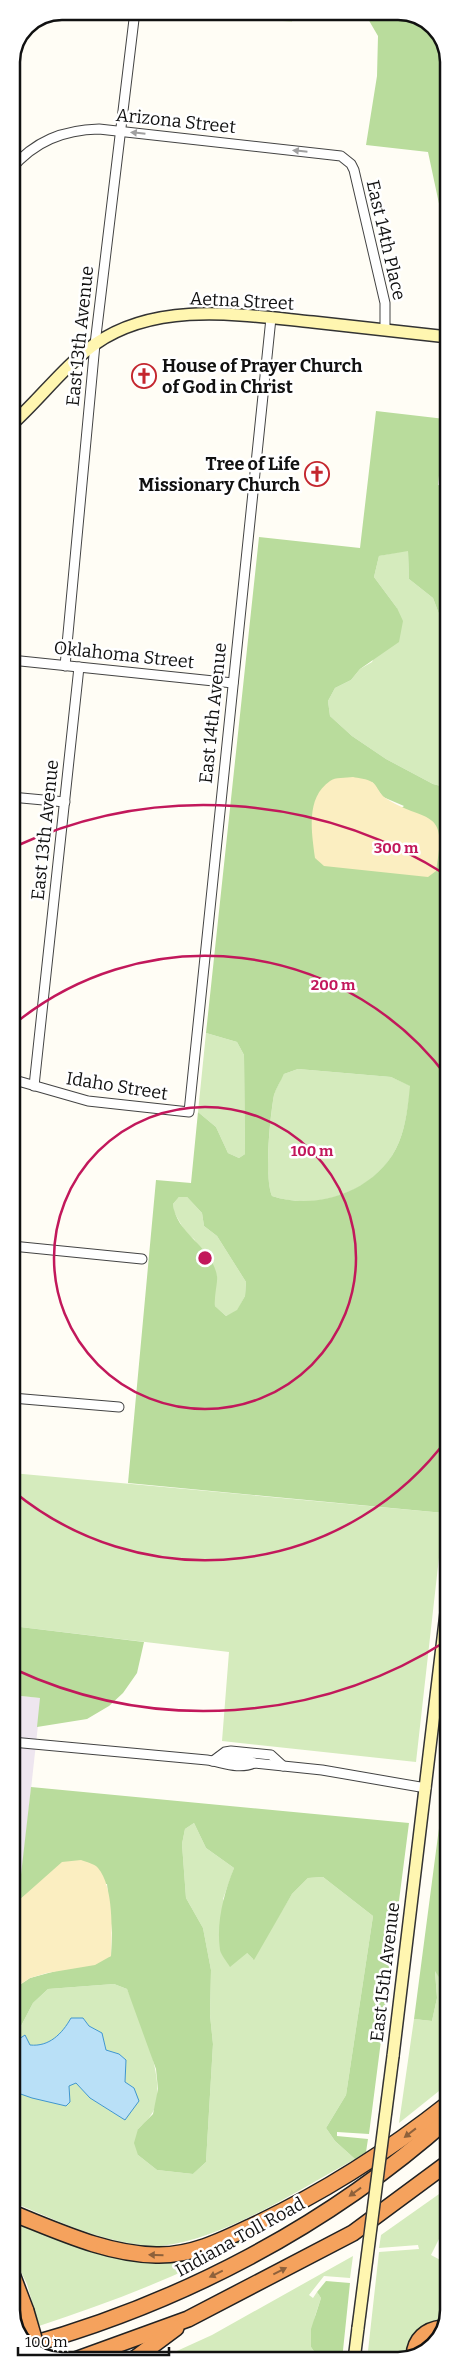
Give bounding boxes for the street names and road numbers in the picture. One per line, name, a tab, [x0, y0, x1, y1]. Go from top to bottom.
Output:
street label: Arizona Street	[115, 104, 237, 138]
street label: East 14th Place	[362, 178, 410, 302]
street label: East 13th Avenue	[62, 265, 98, 407]
street label: Aetna Street	[189, 287, 295, 315]
street label: Oklahoma Street	[53, 637, 196, 673]
street label: East 14th Avenue	[195, 641, 231, 785]
street label: East 13th Avenue	[27, 759, 63, 901]
street label: Idaho Street	[65, 1067, 170, 1105]
street label: East 15th Avenue	[366, 1901, 404, 2043]
street label: Indiana Toll Road	[171, 2192, 309, 2282]

